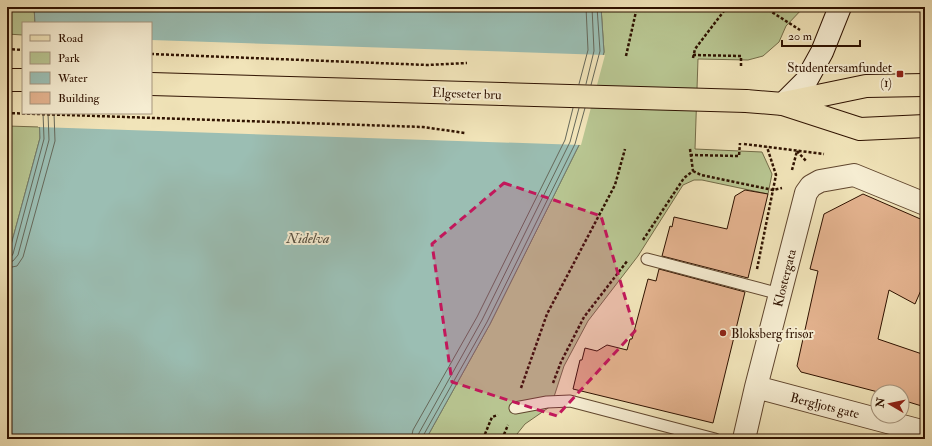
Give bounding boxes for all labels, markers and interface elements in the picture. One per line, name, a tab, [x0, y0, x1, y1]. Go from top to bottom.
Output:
legend	[22, 22, 152, 114]
scale bar	[782, 22, 860, 48]
text: 20 m	[788, 29, 813, 44]
text: Road	[58, 31, 83, 46]
text: Park	[58, 51, 80, 66]
place label: Studentersamfundet (1)	[787, 60, 892, 91]
marker: Studentersamfundet (1)	[895, 69, 905, 79]
text: Water	[57, 71, 88, 86]
street label: Elgeseter bru	[432, 85, 502, 103]
text: Building	[58, 91, 101, 106]
water label: Nidelva	[286, 230, 330, 247]
street label: Klostergata	[770, 247, 800, 309]
place label: Bloksberg frisør	[731, 326, 813, 342]
marker: Bloksberg frisør	[718, 328, 728, 338]
north arrow	[870, 384, 910, 424]
street label: Bergljots gate	[789, 390, 861, 422]
text: N	[873, 396, 888, 409]

